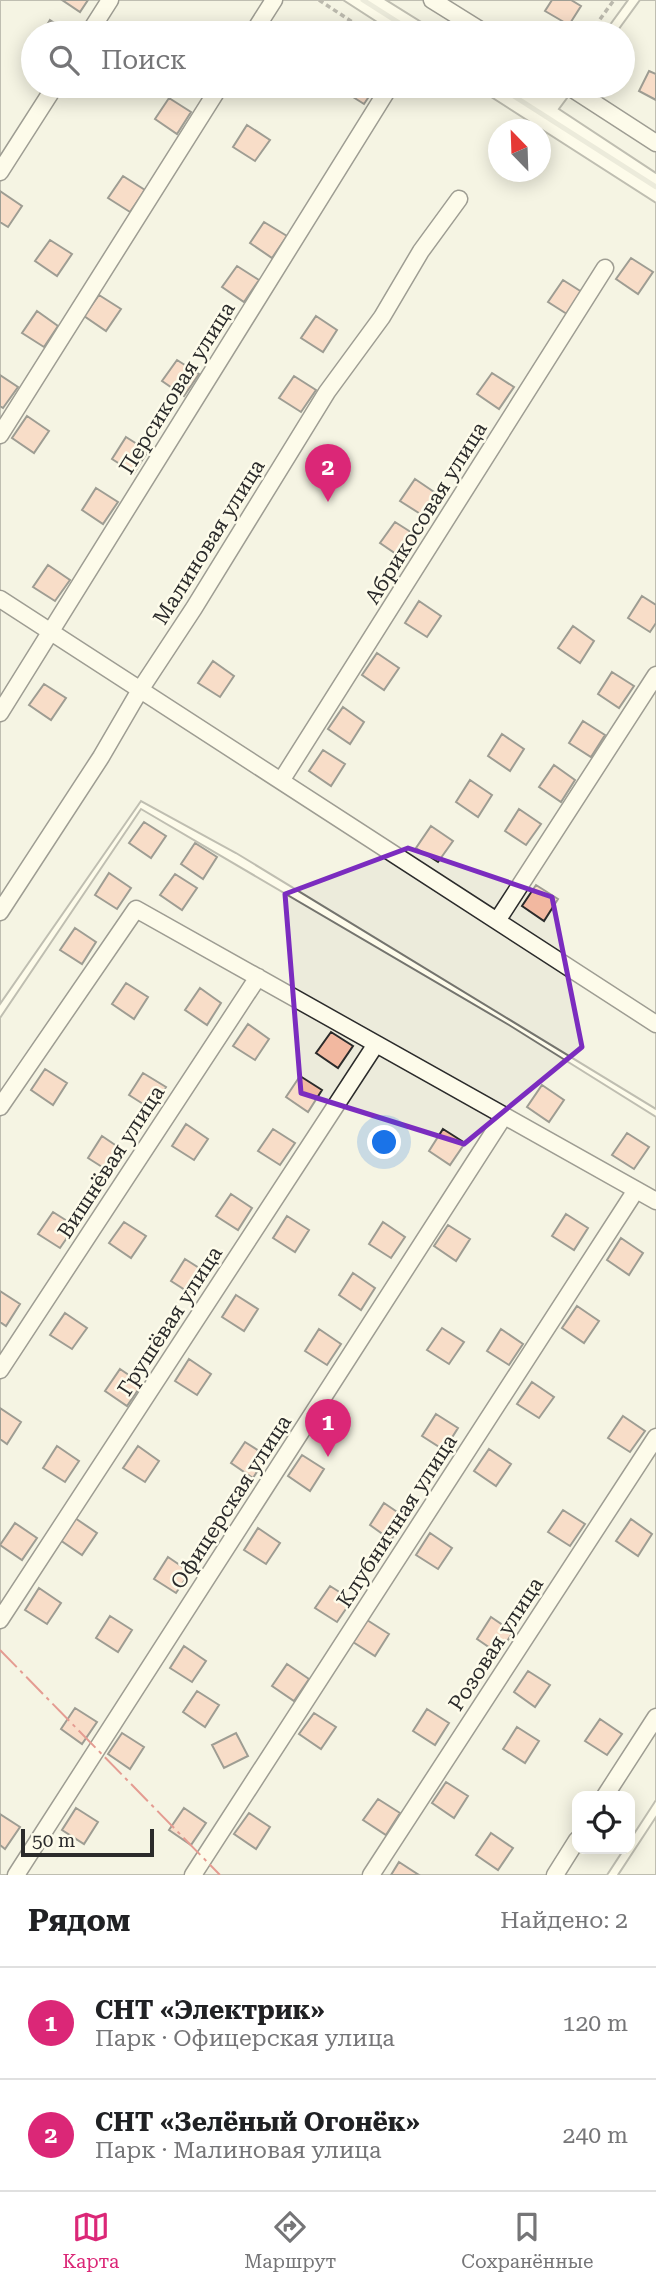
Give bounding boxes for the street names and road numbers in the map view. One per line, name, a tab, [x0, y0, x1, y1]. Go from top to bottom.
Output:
street label: Персиковая улица	[114, 297, 240, 478]
street label: Абрикосовая улица	[360, 417, 492, 608]
street label: Малиновая улица	[148, 454, 270, 629]
street label: Вишнёвая улица	[53, 1081, 170, 1243]
street label: Грушёвая улица	[113, 1241, 228, 1400]
street label: Офицерская улица	[166, 1410, 296, 1593]
street label: Клубничная улица	[332, 1430, 462, 1612]
street label: Розовая улица	[444, 1572, 548, 1715]

